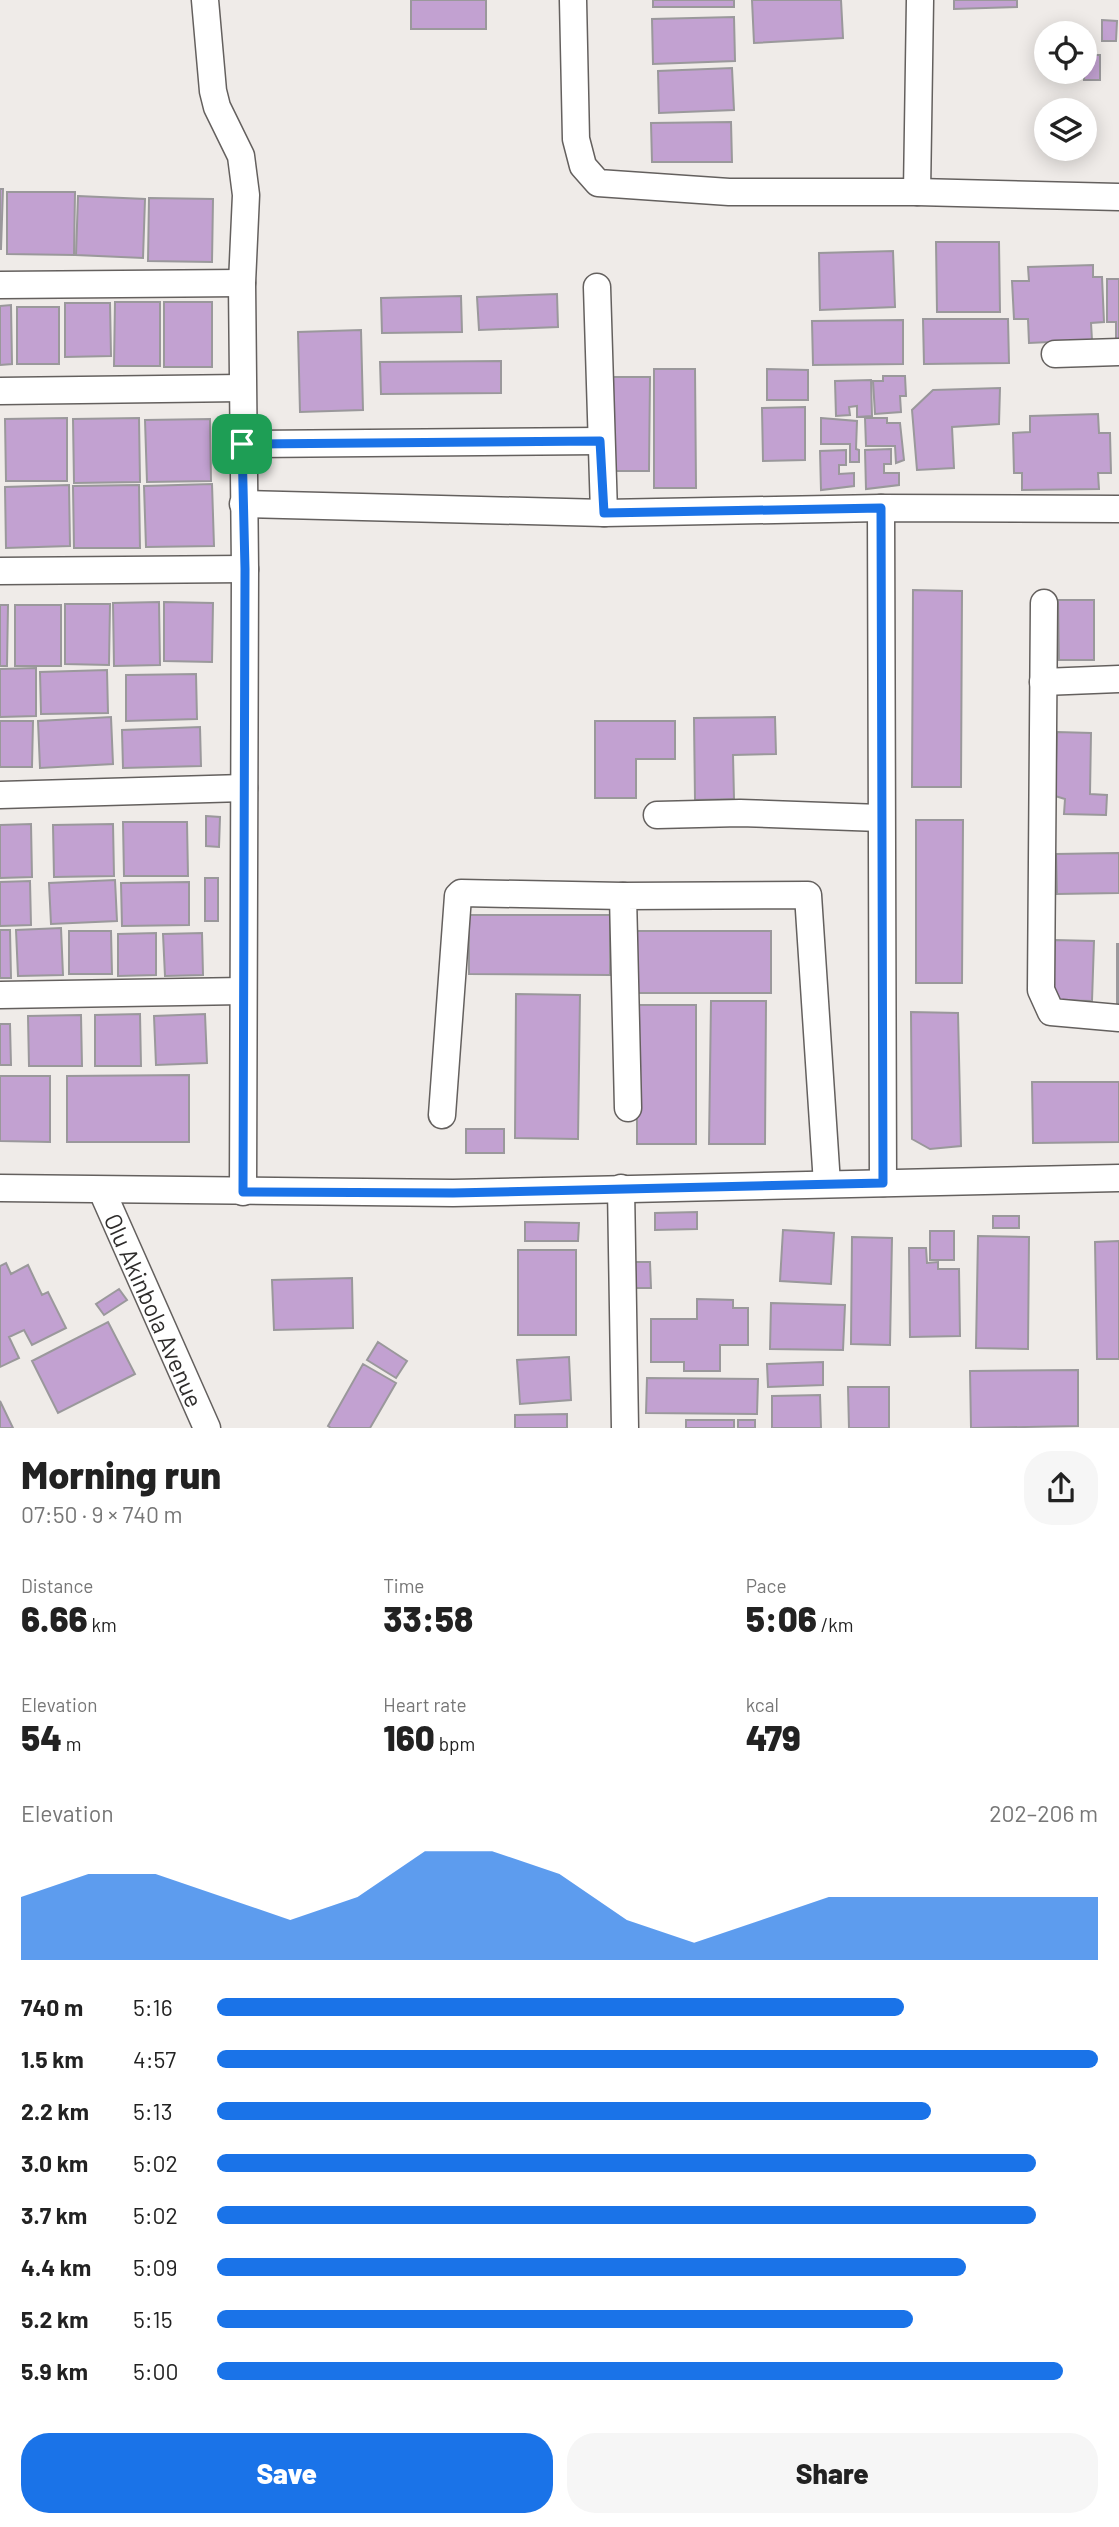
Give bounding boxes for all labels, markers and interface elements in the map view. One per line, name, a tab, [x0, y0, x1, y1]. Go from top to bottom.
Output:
map controls	[1034, 21, 1097, 161]
button: locate	[1034, 21, 1097, 84]
button: layers	[1034, 98, 1097, 161]
pin	[212, 414, 272, 474]
icon: arrive	[223, 425, 261, 463]
street label: Olu Akinbola Avenue	[99, 1209, 210, 1411]
text: Morning run	[21, 1451, 221, 1497]
button: share	[1024, 1451, 1098, 1525]
text: 07:50 · 9 × 740 m	[21, 1500, 183, 1528]
text: Distance	[21, 1574, 93, 1597]
text: Time	[383, 1574, 424, 1597]
text: Pace	[746, 1574, 787, 1597]
text: 6.66	[21, 1597, 88, 1639]
text: 33:58	[383, 1597, 473, 1639]
text: 5:06	[746, 1597, 817, 1639]
text: km	[88, 1613, 117, 1636]
text: /km	[817, 1613, 854, 1636]
text: Elevation	[21, 1693, 98, 1716]
text: Heart rate	[383, 1693, 467, 1716]
text: kcal	[746, 1693, 779, 1716]
text: 54	[21, 1716, 62, 1758]
text: 160	[383, 1716, 435, 1758]
text: 479	[746, 1716, 801, 1758]
text: m	[62, 1732, 82, 1755]
text: bpm	[435, 1732, 475, 1755]
text: Elevation	[21, 1799, 114, 1827]
text: 202–206 m	[989, 1799, 1098, 1827]
text: 740 m	[21, 1993, 83, 2021]
text: 5:16	[133, 1993, 173, 2021]
text: 1.5 km	[21, 2045, 84, 2073]
text: 4:57	[133, 2045, 176, 2073]
text: 2.2 km	[21, 2097, 89, 2125]
text: 5:13	[133, 2097, 173, 2125]
text: 3.0 km	[21, 2149, 88, 2177]
text: 5:02	[133, 2149, 178, 2177]
text: 3.7 km	[21, 2201, 87, 2229]
text: 5:02	[133, 2201, 178, 2229]
text: 4.4 km	[21, 2253, 91, 2281]
text: 5:09	[133, 2253, 178, 2281]
text: 5.2 km	[21, 2305, 89, 2333]
text: 5:15	[133, 2305, 173, 2333]
text: 5.9 km	[21, 2357, 88, 2385]
text: 5:00	[133, 2357, 179, 2385]
button: Save	[21, 2433, 553, 2513]
button: Share	[567, 2433, 1098, 2513]

